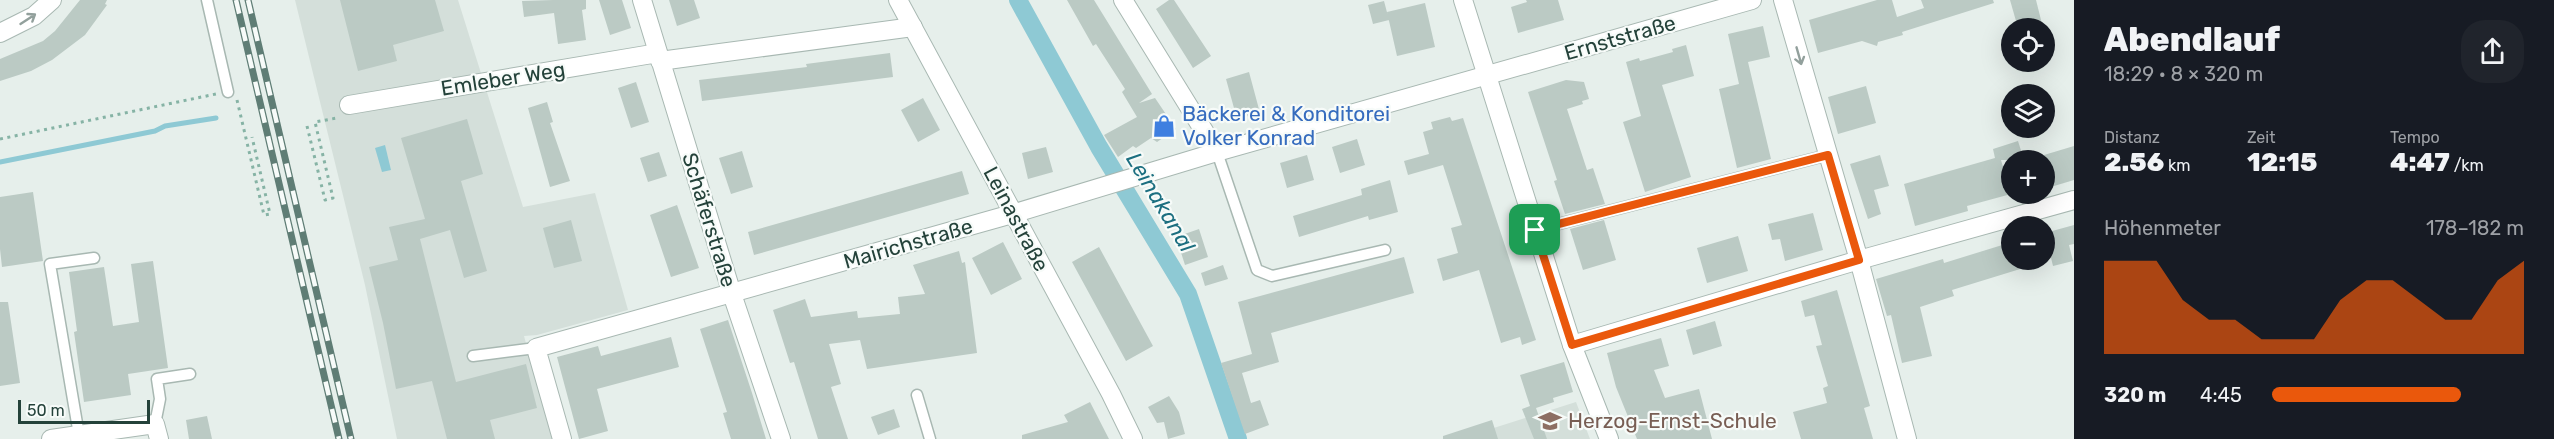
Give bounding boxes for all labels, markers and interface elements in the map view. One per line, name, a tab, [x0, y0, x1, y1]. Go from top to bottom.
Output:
street label: Ernststraße	[1561, 10, 1678, 65]
one-way arrow	[19, 13, 36, 26]
map controls	[2001, 18, 2055, 270]
button: locate	[2001, 18, 2055, 72]
text: Abendlauf	[2104, 20, 2280, 59]
button: share	[2461, 20, 2524, 83]
one-way arrow	[1794, 46, 1805, 65]
street label: Emleber Weg	[439, 56, 567, 101]
text: 18:29 · 8 × 320 m	[2104, 62, 2263, 86]
button: layers	[2001, 84, 2055, 138]
place label: Bäckerei & Konditorei Volker Konrad	[1182, 101, 1390, 150]
shop icon: Bäckerei & Konditorei Volker Konrad	[1151, 113, 1177, 139]
text: Distanz	[2104, 128, 2160, 147]
text: Zeit	[2247, 128, 2275, 147]
text: Tempo	[2390, 128, 2440, 147]
water label: Leinakanal	[1120, 147, 1201, 258]
text: 2.56	[2104, 147, 2164, 178]
text: 12:15	[2247, 147, 2317, 178]
text: 4:47	[2390, 147, 2450, 178]
street label: Schäferstraße	[677, 150, 742, 290]
button: +	[2001, 150, 2055, 204]
text: km	[2164, 156, 2191, 175]
text: /km	[2450, 156, 2484, 175]
street label: Leinastraße	[978, 162, 1055, 275]
pin	[1509, 204, 1560, 255]
street label: Mairichstraße	[840, 213, 975, 274]
icon: arrive	[1518, 213, 1551, 246]
button: −	[2001, 216, 2055, 270]
text: Höhenmeter	[2104, 216, 2221, 240]
text: 178–182 m	[2426, 216, 2524, 240]
text: 320 m	[2104, 383, 2166, 407]
text: 4:45	[2200, 383, 2242, 407]
scale bar	[18, 397, 150, 424]
text: 50 m	[27, 401, 65, 420]
school or university icon: Herzog-Ernst-Schule	[1537, 408, 1563, 434]
place label: Herzog-Ernst-Schule	[1568, 408, 1777, 433]

